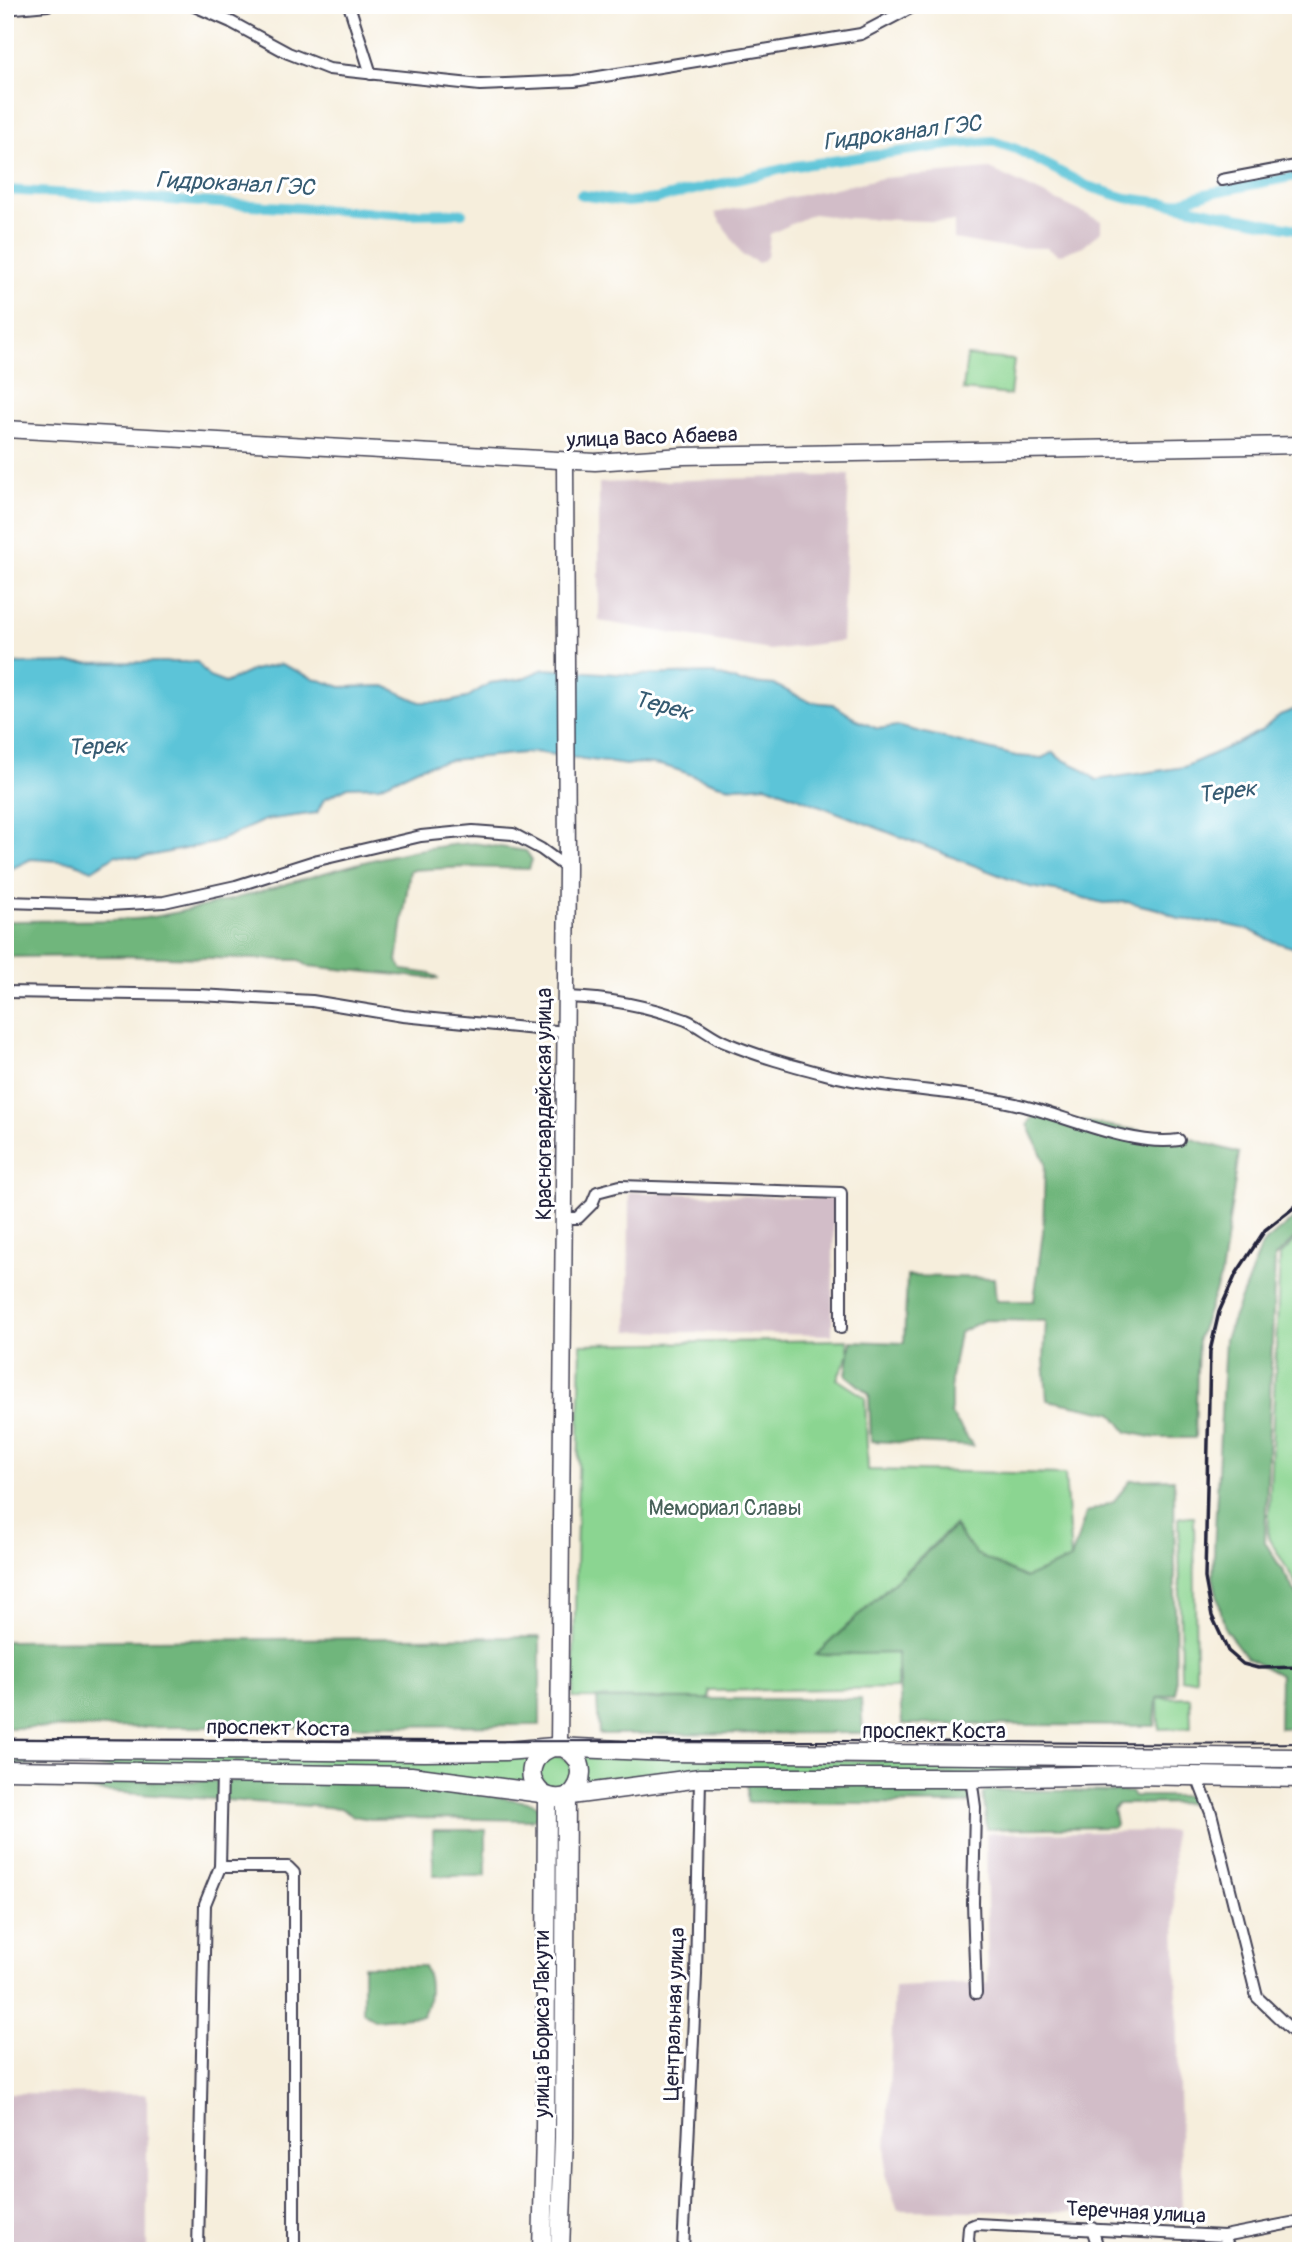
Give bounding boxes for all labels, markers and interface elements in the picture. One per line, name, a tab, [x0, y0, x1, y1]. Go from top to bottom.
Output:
water label: Гидроканал ГЭС	[821, 108, 985, 157]
water label: Гидроканал ГЭС	[155, 165, 317, 202]
street label: улица Васо Абаева	[565, 421, 738, 454]
water label: Терек	[631, 684, 697, 728]
water label: Терек	[67, 731, 129, 762]
water label: Терек	[1196, 773, 1260, 809]
street label: Красногвардейская улица	[531, 988, 558, 1220]
park label: Мемориал Славы	[649, 1495, 801, 1522]
street label: проспект Коста	[206, 1714, 350, 1743]
street label: проспект Коста	[862, 1718, 1006, 1745]
street label: Центральная улица	[658, 1927, 691, 2101]
street label: улица Бориса Лакути	[529, 1930, 556, 2119]
street label: Теречная улица	[1065, 2195, 1207, 2230]

